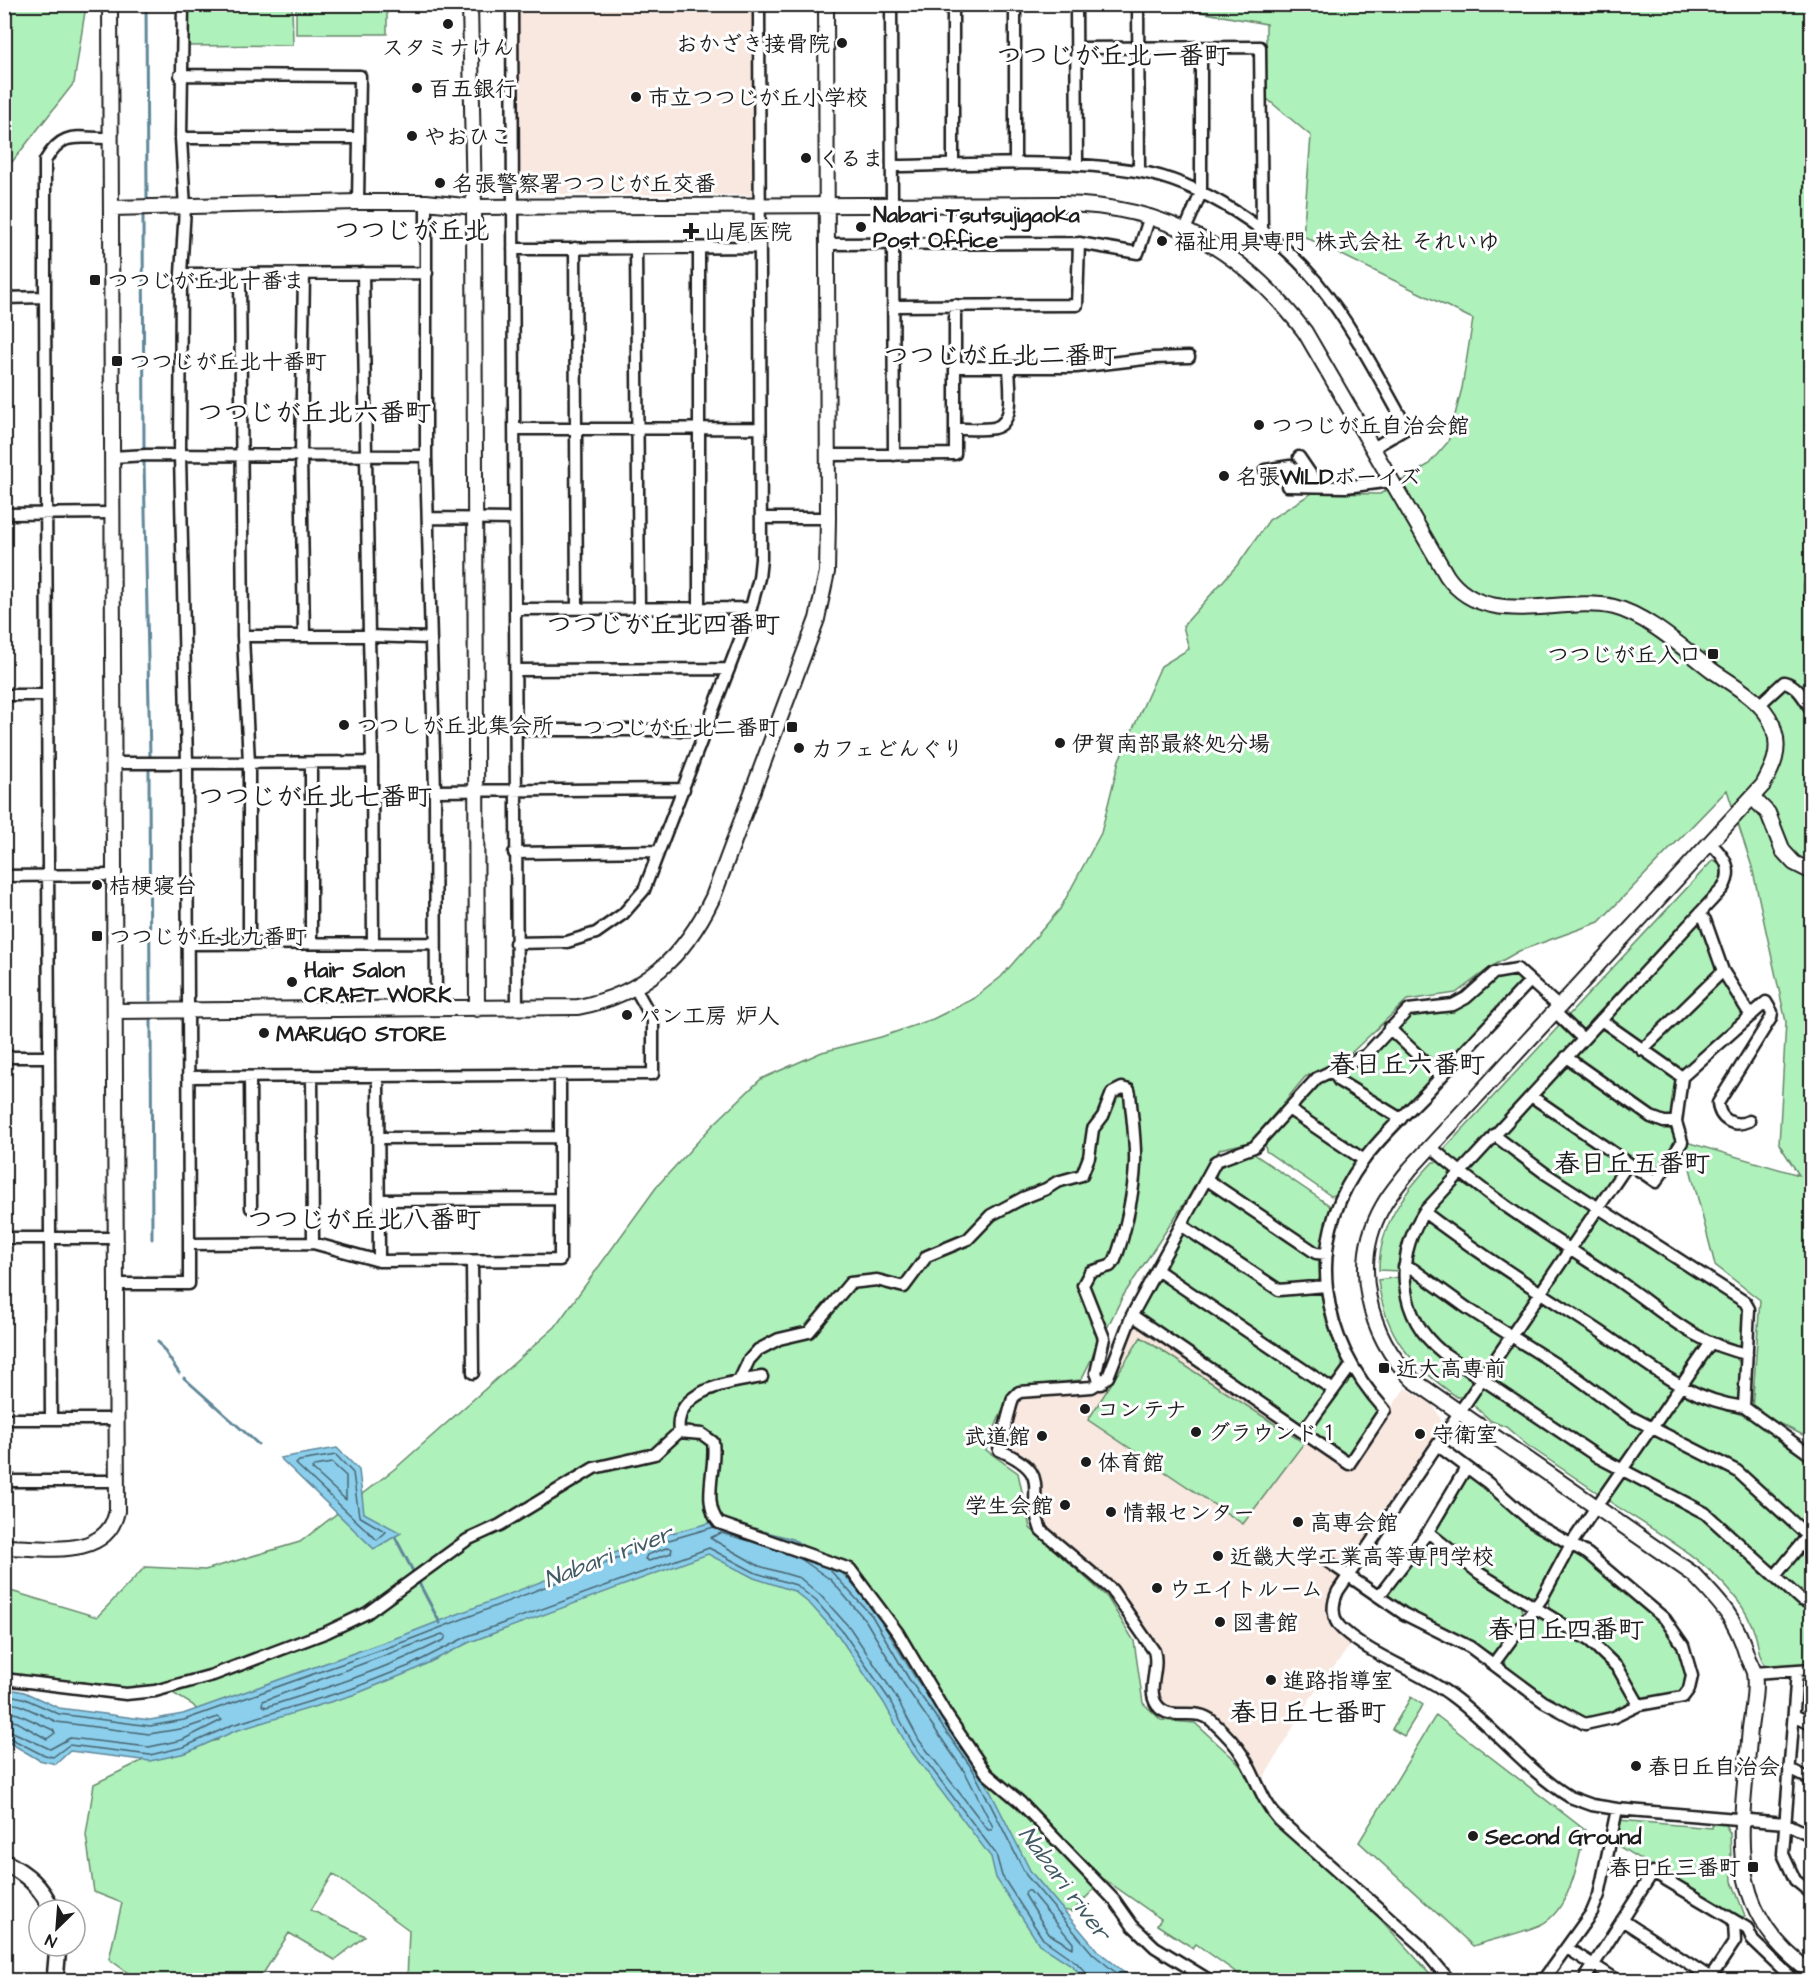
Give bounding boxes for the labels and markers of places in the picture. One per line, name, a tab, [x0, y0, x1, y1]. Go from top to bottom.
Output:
marker: スタミナけん	[441, 17, 455, 31]
place label: おかざき接骨院	[676, 29, 830, 60]
place label: スタミナけん	[382, 33, 514, 64]
marker: おかざき接骨院	[835, 36, 849, 50]
place label: 百五銀行	[429, 74, 517, 105]
marker: 百五銀行	[410, 81, 424, 95]
place label: 市立つつじが丘小学校	[648, 83, 868, 114]
marker: 市立つつじが丘小学校	[629, 90, 643, 104]
place label: やおひこ	[424, 122, 512, 153]
marker: やおひこ	[405, 129, 419, 143]
place label: くるま	[818, 144, 884, 175]
marker: くるま	[799, 151, 813, 165]
place label: 名張警察署つつじが丘交番	[452, 169, 716, 200]
marker: 名張警察署つつじが丘交番	[433, 176, 447, 190]
place label: Nabari Tsutsujigaoka Post Office	[873, 200, 1081, 256]
place label: 山尾医院	[704, 217, 792, 248]
marker: Nabari Tsutsujigaoka Post Office	[854, 220, 868, 234]
marker: 山尾医院	[682, 222, 700, 240]
place label: 福祉用具専門 株式会社 それいゆ	[1174, 227, 1500, 258]
marker: 福祉用具専門 株式会社 それいゆ	[1155, 234, 1169, 248]
place label: つつじが丘北十番ま	[107, 266, 305, 297]
marker: つつじが丘北十番ま	[88, 273, 102, 287]
place label: つつじが丘北十番町	[129, 347, 327, 378]
marker: つつじが丘北十番町	[110, 354, 124, 368]
place label: つつじが丘自治会館	[1271, 411, 1469, 442]
marker: つつじが丘自治会館	[1252, 418, 1266, 432]
place label: 名張WILDボーイズ	[1236, 462, 1421, 493]
marker: 名張WILDボーイズ	[1217, 469, 1231, 483]
place label: つつじが丘入口	[1547, 640, 1701, 671]
marker: つつじが丘入口	[1706, 647, 1720, 661]
place label: つつしが丘北集会所	[356, 711, 554, 742]
place label: つつじが丘北二番町	[582, 713, 780, 744]
marker: つつしが丘北集会所	[337, 718, 351, 732]
marker: つつじが丘北二番町	[785, 720, 799, 734]
place label: 伊賀南部最終処分場	[1072, 729, 1270, 760]
place label: カフェどんぐり	[811, 734, 964, 765]
marker: 伊賀南部最終処分場	[1053, 736, 1067, 750]
marker: カフェどんぐり	[792, 741, 806, 755]
place label: 桔梗寝台	[109, 871, 197, 902]
marker: 桔梗寝台	[90, 878, 104, 892]
place label: つつじが丘北九番町	[109, 922, 307, 953]
marker: つつじが丘北九番町	[90, 929, 104, 943]
place label: Hair Salon CRAFT WORK	[304, 955, 452, 1011]
marker: Hair Salon CRAFT WORK	[285, 975, 299, 989]
place label: パン工房 炉人	[639, 1001, 780, 1032]
marker: パン工房 炉人	[620, 1008, 634, 1022]
place label: MARUGO STORE	[276, 1019, 446, 1050]
marker: MARUGO STORE	[257, 1026, 271, 1040]
place label: 近大高専前	[1396, 1354, 1506, 1385]
marker: 近大高専前	[1377, 1361, 1391, 1375]
place label: コンテナ	[1097, 1395, 1187, 1426]
marker: コンテナ	[1078, 1402, 1092, 1416]
place label: グラウンド１	[1208, 1418, 1340, 1449]
place label: 守衛室	[1432, 1420, 1498, 1451]
place label: 武道館	[964, 1422, 1030, 1453]
marker: グラウンド１	[1189, 1425, 1203, 1439]
marker: 守衛室	[1413, 1427, 1427, 1441]
marker: 武道館	[1035, 1429, 1049, 1443]
place label: 体育館	[1098, 1448, 1164, 1479]
marker: 体育館	[1079, 1455, 1093, 1469]
place label: 学生会館	[965, 1491, 1053, 1522]
marker: 学生会館	[1058, 1498, 1072, 1512]
place label: 情報センター	[1123, 1498, 1255, 1529]
marker: 情報センター	[1104, 1505, 1118, 1519]
place label: 高専会館	[1310, 1508, 1398, 1539]
marker: 高専会館	[1291, 1515, 1305, 1529]
place label: 近畿大学工業高等専門学校	[1230, 1542, 1494, 1573]
marker: 近畿大学工業高等専門学校	[1211, 1549, 1225, 1563]
place label: ウエイトルーム	[1169, 1574, 1323, 1605]
marker: ウエイトルーム	[1150, 1581, 1164, 1595]
place label: 図書館	[1232, 1608, 1298, 1639]
marker: 図書館	[1213, 1615, 1227, 1629]
place label: 進路指導室	[1283, 1666, 1393, 1697]
marker: 進路指導室	[1264, 1673, 1278, 1687]
place label: 春日丘自治会	[1648, 1752, 1780, 1783]
marker: 春日丘自治会	[1629, 1759, 1643, 1773]
place label: Second Ground	[1484, 1822, 1642, 1853]
marker: Second Ground	[1466, 1829, 1480, 1843]
place label: 春日丘三番町	[1609, 1853, 1741, 1884]
marker: 春日丘三番町	[1746, 1860, 1760, 1874]

